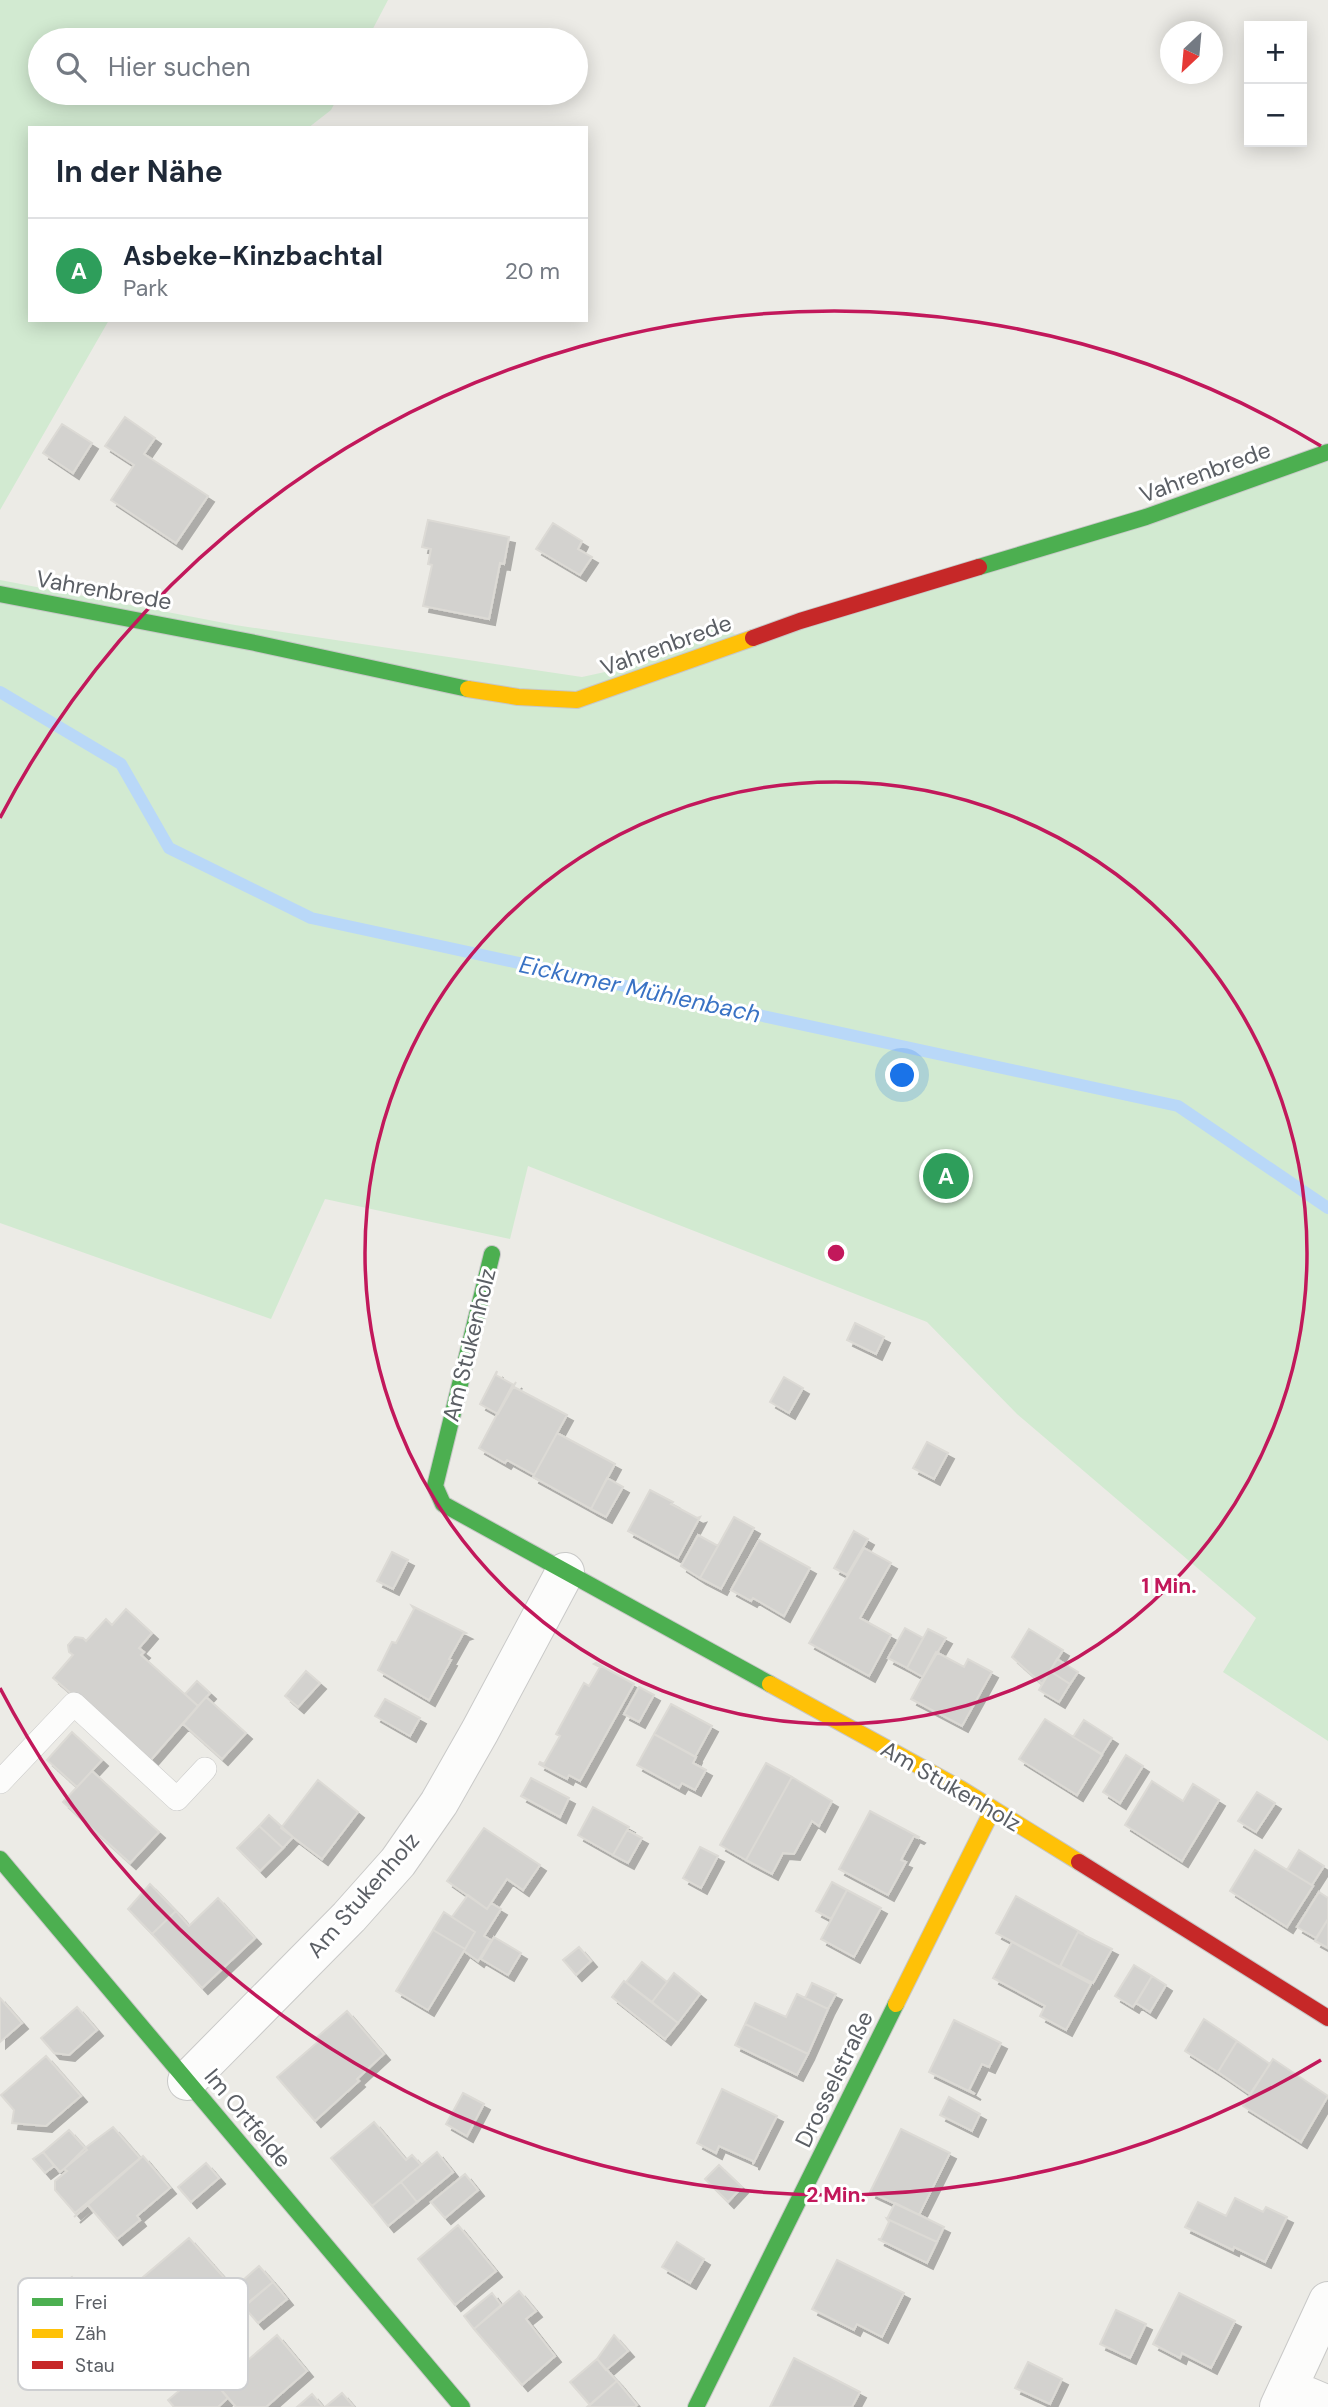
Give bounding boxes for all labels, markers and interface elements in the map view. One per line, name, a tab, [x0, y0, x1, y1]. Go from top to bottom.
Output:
north arrow	[1160, 21, 1223, 84]
map controls	[1244, 21, 1307, 147]
button: +	[1244, 21, 1307, 84]
search box	[28, 28, 588, 105]
icon: search	[52, 48, 90, 86]
text: Hier suchen	[108, 50, 251, 84]
button: −	[1244, 84, 1307, 147]
text: In der Nähe	[56, 152, 223, 191]
text: Asbeke-Kinzbachtal	[123, 239, 383, 273]
text: A	[71, 256, 87, 286]
text: 20 m	[505, 256, 560, 286]
text: Park	[123, 273, 168, 303]
street label: Vahrenbrede	[1135, 434, 1275, 510]
street label: Vahrenbrede	[34, 563, 174, 617]
street label: Vahrenbrede	[596, 607, 736, 683]
water label: Eickumer Mühlenbach	[517, 948, 763, 1030]
your location	[885, 1058, 919, 1092]
pin: A	[923, 1150, 969, 1202]
centre of rings	[824, 1241, 848, 1265]
street label: Am Stukenholz	[435, 1265, 503, 1425]
text: 1 Min.	[1141, 1572, 1197, 1600]
street label: Am Stukenholz	[876, 1734, 1026, 1838]
street label: Am Stukenholz	[300, 1826, 426, 1964]
street label: Drosselstraße	[788, 2006, 880, 2152]
street label: Im Ortfelde	[198, 2062, 298, 2174]
text: 2 Min.	[806, 2181, 866, 2209]
legend	[18, 2278, 248, 2390]
text: Frei	[75, 2290, 107, 2315]
text: Zäh	[75, 2321, 107, 2346]
text: Stau	[75, 2353, 115, 2378]

